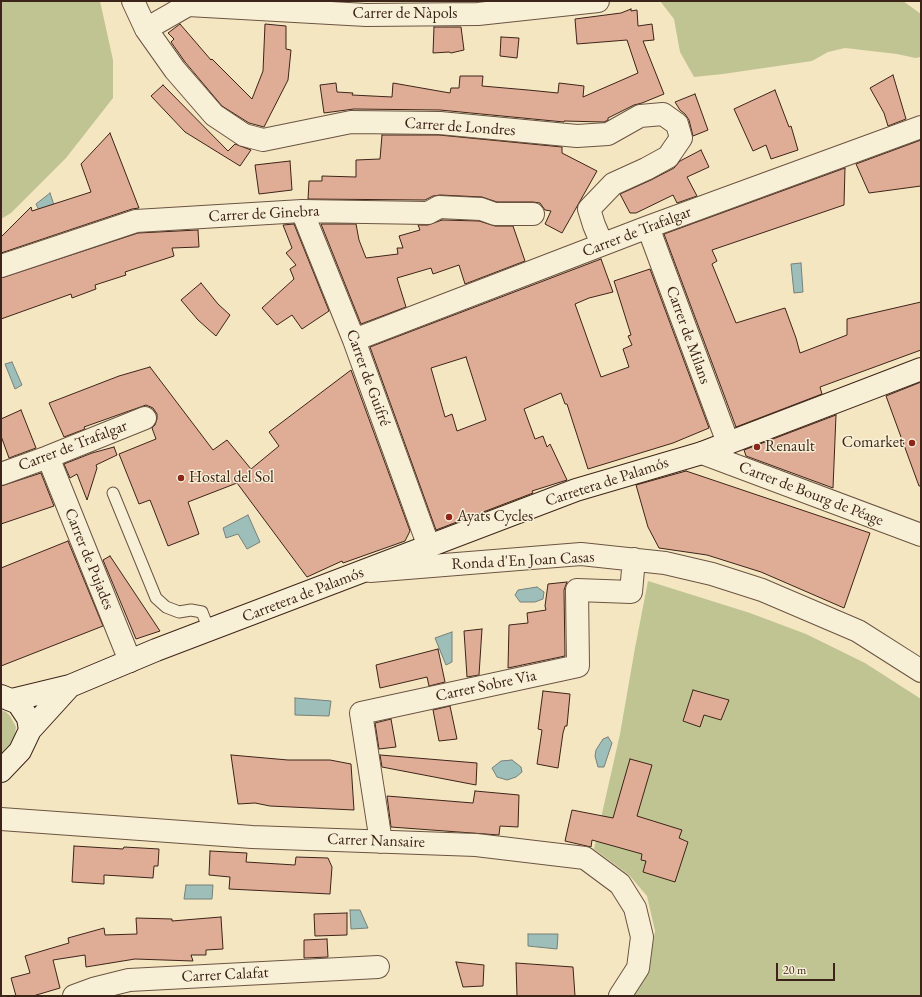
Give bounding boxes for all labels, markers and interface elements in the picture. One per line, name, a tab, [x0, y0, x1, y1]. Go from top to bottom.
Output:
street label: Carrer de Nàpols	[353, 4, 457, 24]
street label: Carrer de Londres	[404, 114, 516, 140]
street label: Carrer de Ginebra	[208, 202, 320, 226]
street label: Carrer de Trafalgar	[580, 202, 694, 262]
street label: Carrer de Milans	[661, 283, 715, 387]
street label: Carrer de Guifré	[342, 327, 394, 429]
street label: Carrer de Trafalgar	[16, 416, 130, 476]
place label: Comarket	[842, 433, 904, 453]
place label: Renault	[765, 437, 815, 457]
marker: Comarket	[907, 438, 917, 448]
marker: Renault	[752, 442, 762, 452]
street label: Carretera de Palamós	[543, 453, 671, 511]
street label: Carrer de Bourg de Péage	[736, 458, 886, 530]
place label: Hostal del Sol	[189, 468, 274, 488]
marker: Hostal del Sol	[176, 473, 186, 483]
street label: Carrer de Pujades	[60, 506, 118, 612]
place label: Ayats Cycles	[457, 507, 533, 527]
marker: Ayats Cycles	[444, 512, 454, 522]
street label: Ronda d'En Joan Casas	[451, 548, 595, 574]
street label: Carretera de Palamós	[240, 563, 366, 627]
street label: Carrer Sobre Via	[434, 666, 538, 706]
street label: Carrer Nansaire	[327, 830, 425, 852]
scale bar	[778, 955, 837, 981]
text: 20 m	[783, 962, 806, 978]
street label: Carrer Calafat	[181, 963, 269, 987]

